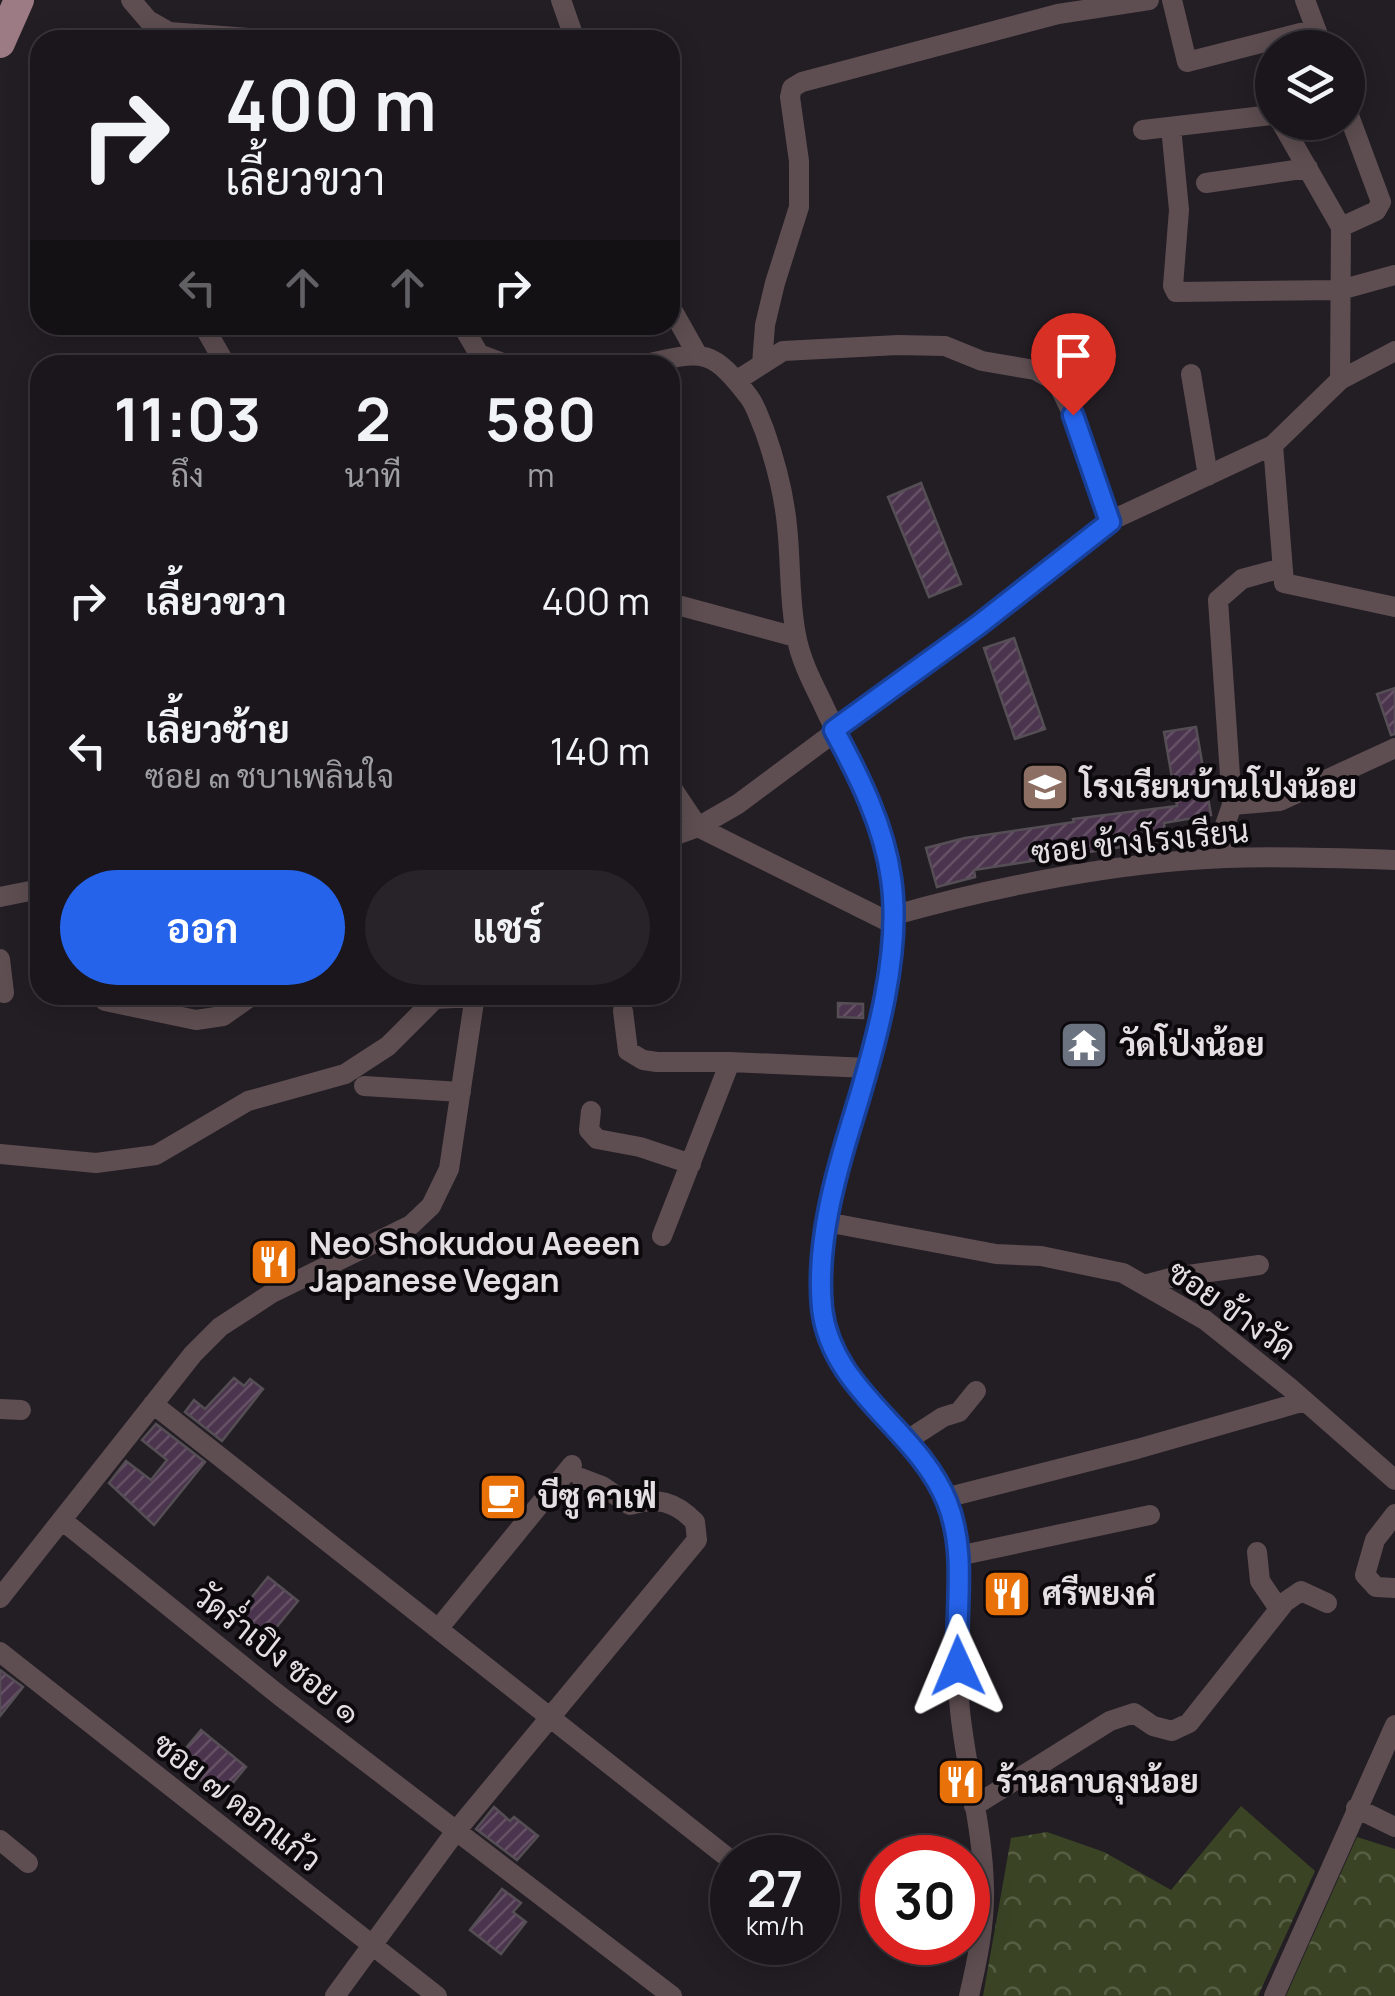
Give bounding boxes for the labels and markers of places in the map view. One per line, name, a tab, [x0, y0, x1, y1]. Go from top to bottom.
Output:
pin	[1031, 313, 1116, 416]
school or university icon: โรงเรียนบ้านโป่งน้อย	[1019, 761, 1071, 813]
place label: โรงเรียนบ้านโป่งน้อย	[1078, 764, 1357, 808]
temple icon: วัดโป่งน้อย	[1058, 1019, 1110, 1071]
place label: วัดโป่งน้อย	[1119, 1022, 1265, 1066]
place label: Neo Shokudou Aeeen Japanese Vegan	[309, 1221, 640, 1302]
restaurant icon: Neo Shokudou Aeeen Japanese Vegan	[248, 1236, 300, 1288]
cafe icon: บีซู คาเฟ่	[477, 1471, 529, 1523]
place label: บีซู คาเฟ่	[538, 1474, 657, 1519]
restaurant icon: ศรีพยงค์	[981, 1568, 1033, 1620]
place label: ศรีพยงค์	[1042, 1571, 1156, 1615]
restaurant icon: ร้านลาบลุงน้อย	[935, 1756, 987, 1808]
place label: ร้านลาบลุงน้อย	[996, 1759, 1199, 1805]

